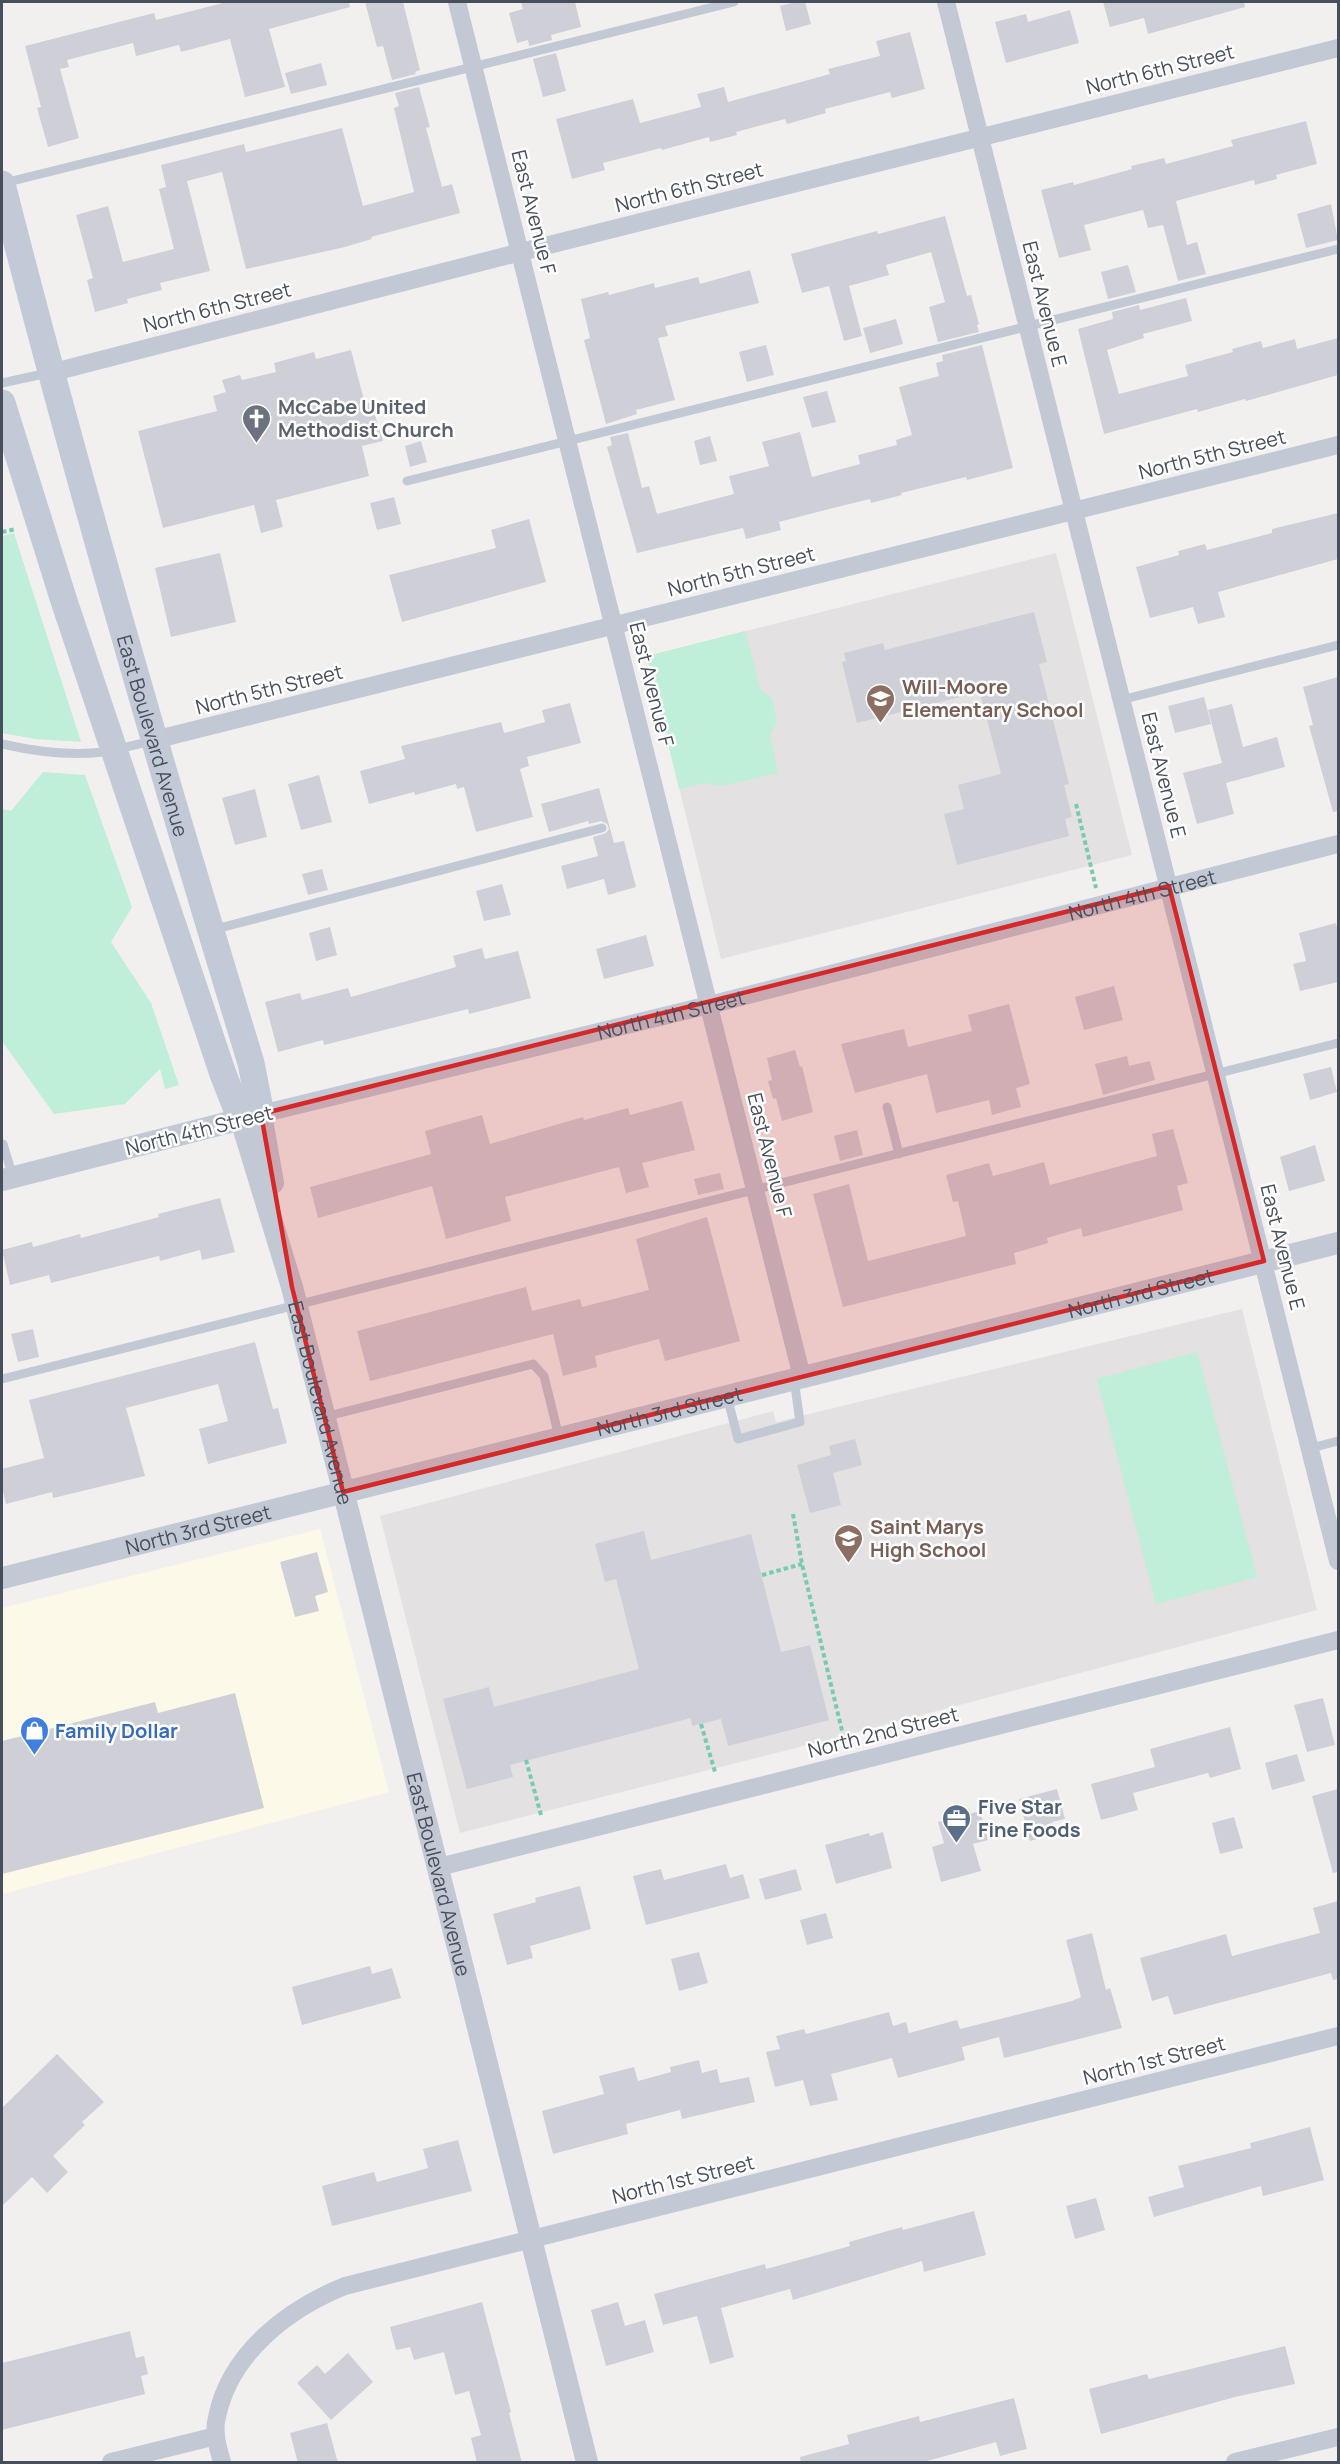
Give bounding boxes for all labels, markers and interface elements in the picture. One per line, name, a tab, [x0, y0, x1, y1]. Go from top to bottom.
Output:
street label: North 6th Street	[1083, 38, 1237, 100]
street label: East Avenue F	[505, 147, 563, 277]
street label: North 6th Street	[612, 156, 766, 218]
street label: East Avenue E	[1016, 238, 1074, 370]
street label: North 6th Street	[140, 276, 294, 338]
place label: McCabe United Methodist Church	[278, 393, 454, 443]
church icon: McCabe United Methodist Church	[241, 402, 273, 444]
street label: North 5th Street	[1136, 423, 1288, 485]
street label: North 5th Street	[665, 540, 817, 602]
street label: East Avenue F	[623, 619, 681, 749]
street label: East Boulevard Avenue	[111, 631, 196, 840]
street label: North 5th Street	[193, 658, 345, 720]
place label: Will-Moore Elementary School	[902, 673, 1084, 723]
school or university icon: Will-Moore Elementary School	[865, 682, 897, 724]
street label: East Avenue E	[1135, 709, 1193, 841]
street label: North 4th Street	[1065, 862, 1219, 926]
street label: North 4th Street	[594, 983, 748, 1045]
street label: East Avenue F	[741, 1090, 799, 1220]
street label: North 4th Street	[122, 1099, 276, 1161]
street label: East Avenue E	[1254, 1181, 1312, 1313]
street label: North 3rd Street	[1065, 1261, 1216, 1324]
street label: East Boulevard Avenue	[283, 1298, 360, 1507]
street label: North 3rd Street	[594, 1379, 745, 1442]
street label: North 3rd Street	[122, 1498, 274, 1560]
place label: Saint Marys High School	[870, 1513, 986, 1563]
school or university icon: Saint Marys High School	[833, 1522, 865, 1564]
street label: North 2nd Street	[805, 1700, 961, 1764]
shop icon: Family Dollar	[18, 1714, 50, 1756]
place label: Family Dollar	[55, 1717, 178, 1744]
street label: East Boulevard Avenue	[401, 1769, 478, 1979]
place label: Five Star Fine Foods	[978, 1793, 1081, 1843]
office icon: Five Star Fine Foods	[941, 1802, 973, 1844]
street label: North 1st Street	[1080, 2029, 1228, 2091]
street label: North 1st Street	[609, 2148, 757, 2210]

